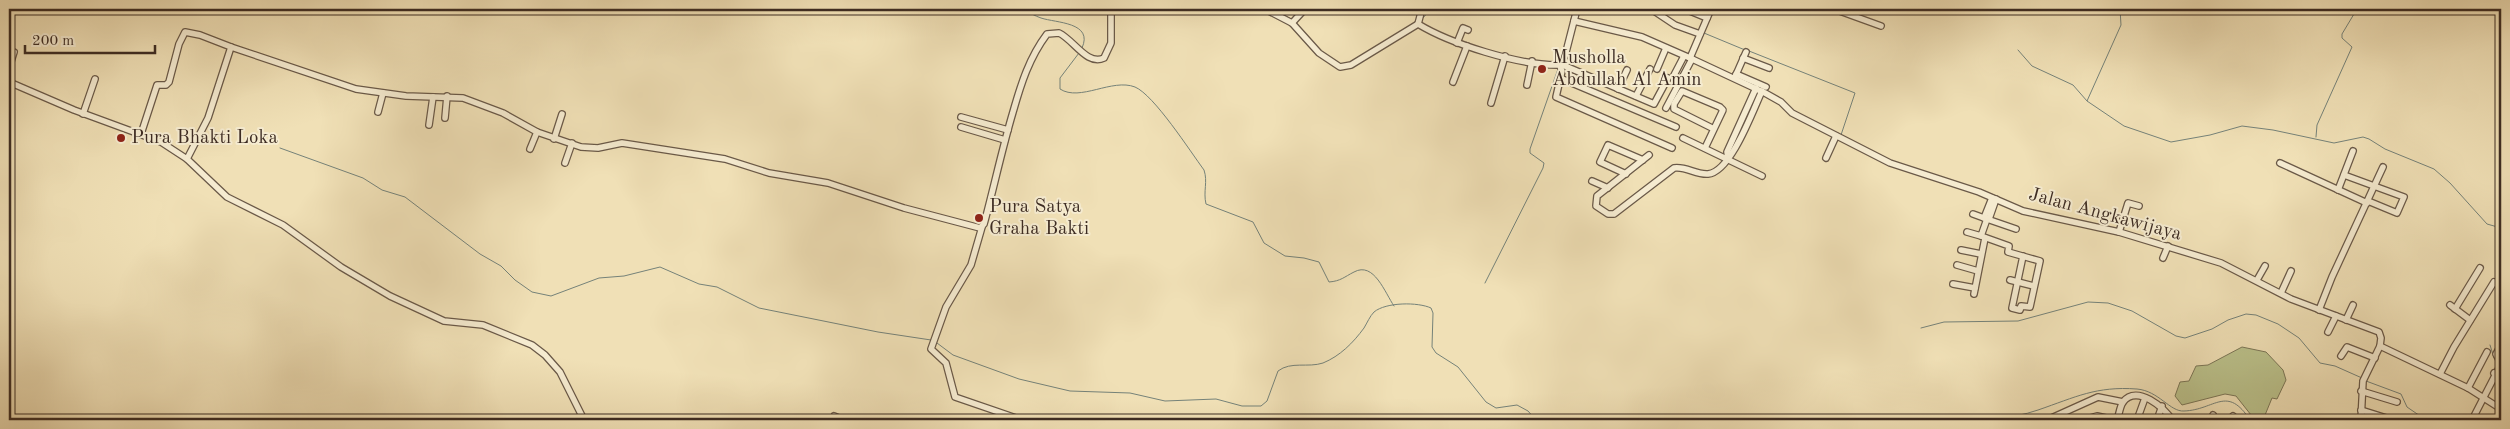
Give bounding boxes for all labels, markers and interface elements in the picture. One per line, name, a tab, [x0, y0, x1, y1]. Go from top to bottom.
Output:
scale bar	[25, 22, 155, 54]
text: 200 m	[32, 34, 74, 49]
place label: Musholla Abdullah Al Amin	[1552, 49, 1702, 90]
marker: Musholla Abdullah Al Amin	[1536, 63, 1548, 75]
place label: Pura Bhakti Loka	[131, 129, 278, 148]
marker: Pura Bhakti Loka	[115, 132, 127, 144]
street label: Jalan Angkawijaya	[2026, 185, 2184, 245]
place label: Pura Satya Graha Bakti	[989, 198, 1089, 239]
marker: Pura Satya Graha Bakti	[973, 212, 985, 224]

